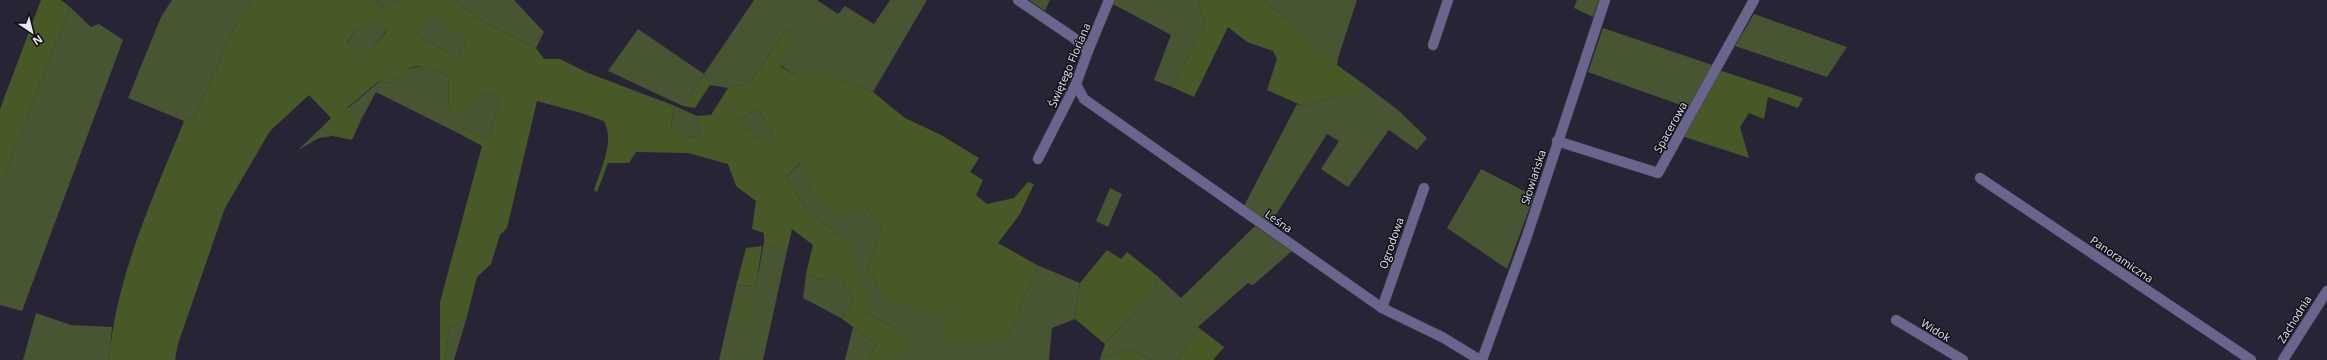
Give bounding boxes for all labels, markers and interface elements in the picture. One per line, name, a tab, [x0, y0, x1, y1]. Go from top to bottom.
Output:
north arrow	[12, 12, 52, 52]
street label: Świętego Floriana	[1044, 20, 1094, 110]
text: N	[30, 32, 46, 49]
street label: Spacerowa	[1650, 99, 1690, 155]
street label: Słowiańska	[1517, 148, 1549, 206]
street label: Leśna	[1262, 206, 1296, 236]
street label: Ogrodowa	[1375, 215, 1407, 271]
street label: Panoramiczna	[2088, 232, 2156, 286]
street label: Zachodnia	[2273, 292, 2315, 346]
street label: Widok	[1918, 315, 1954, 345]

